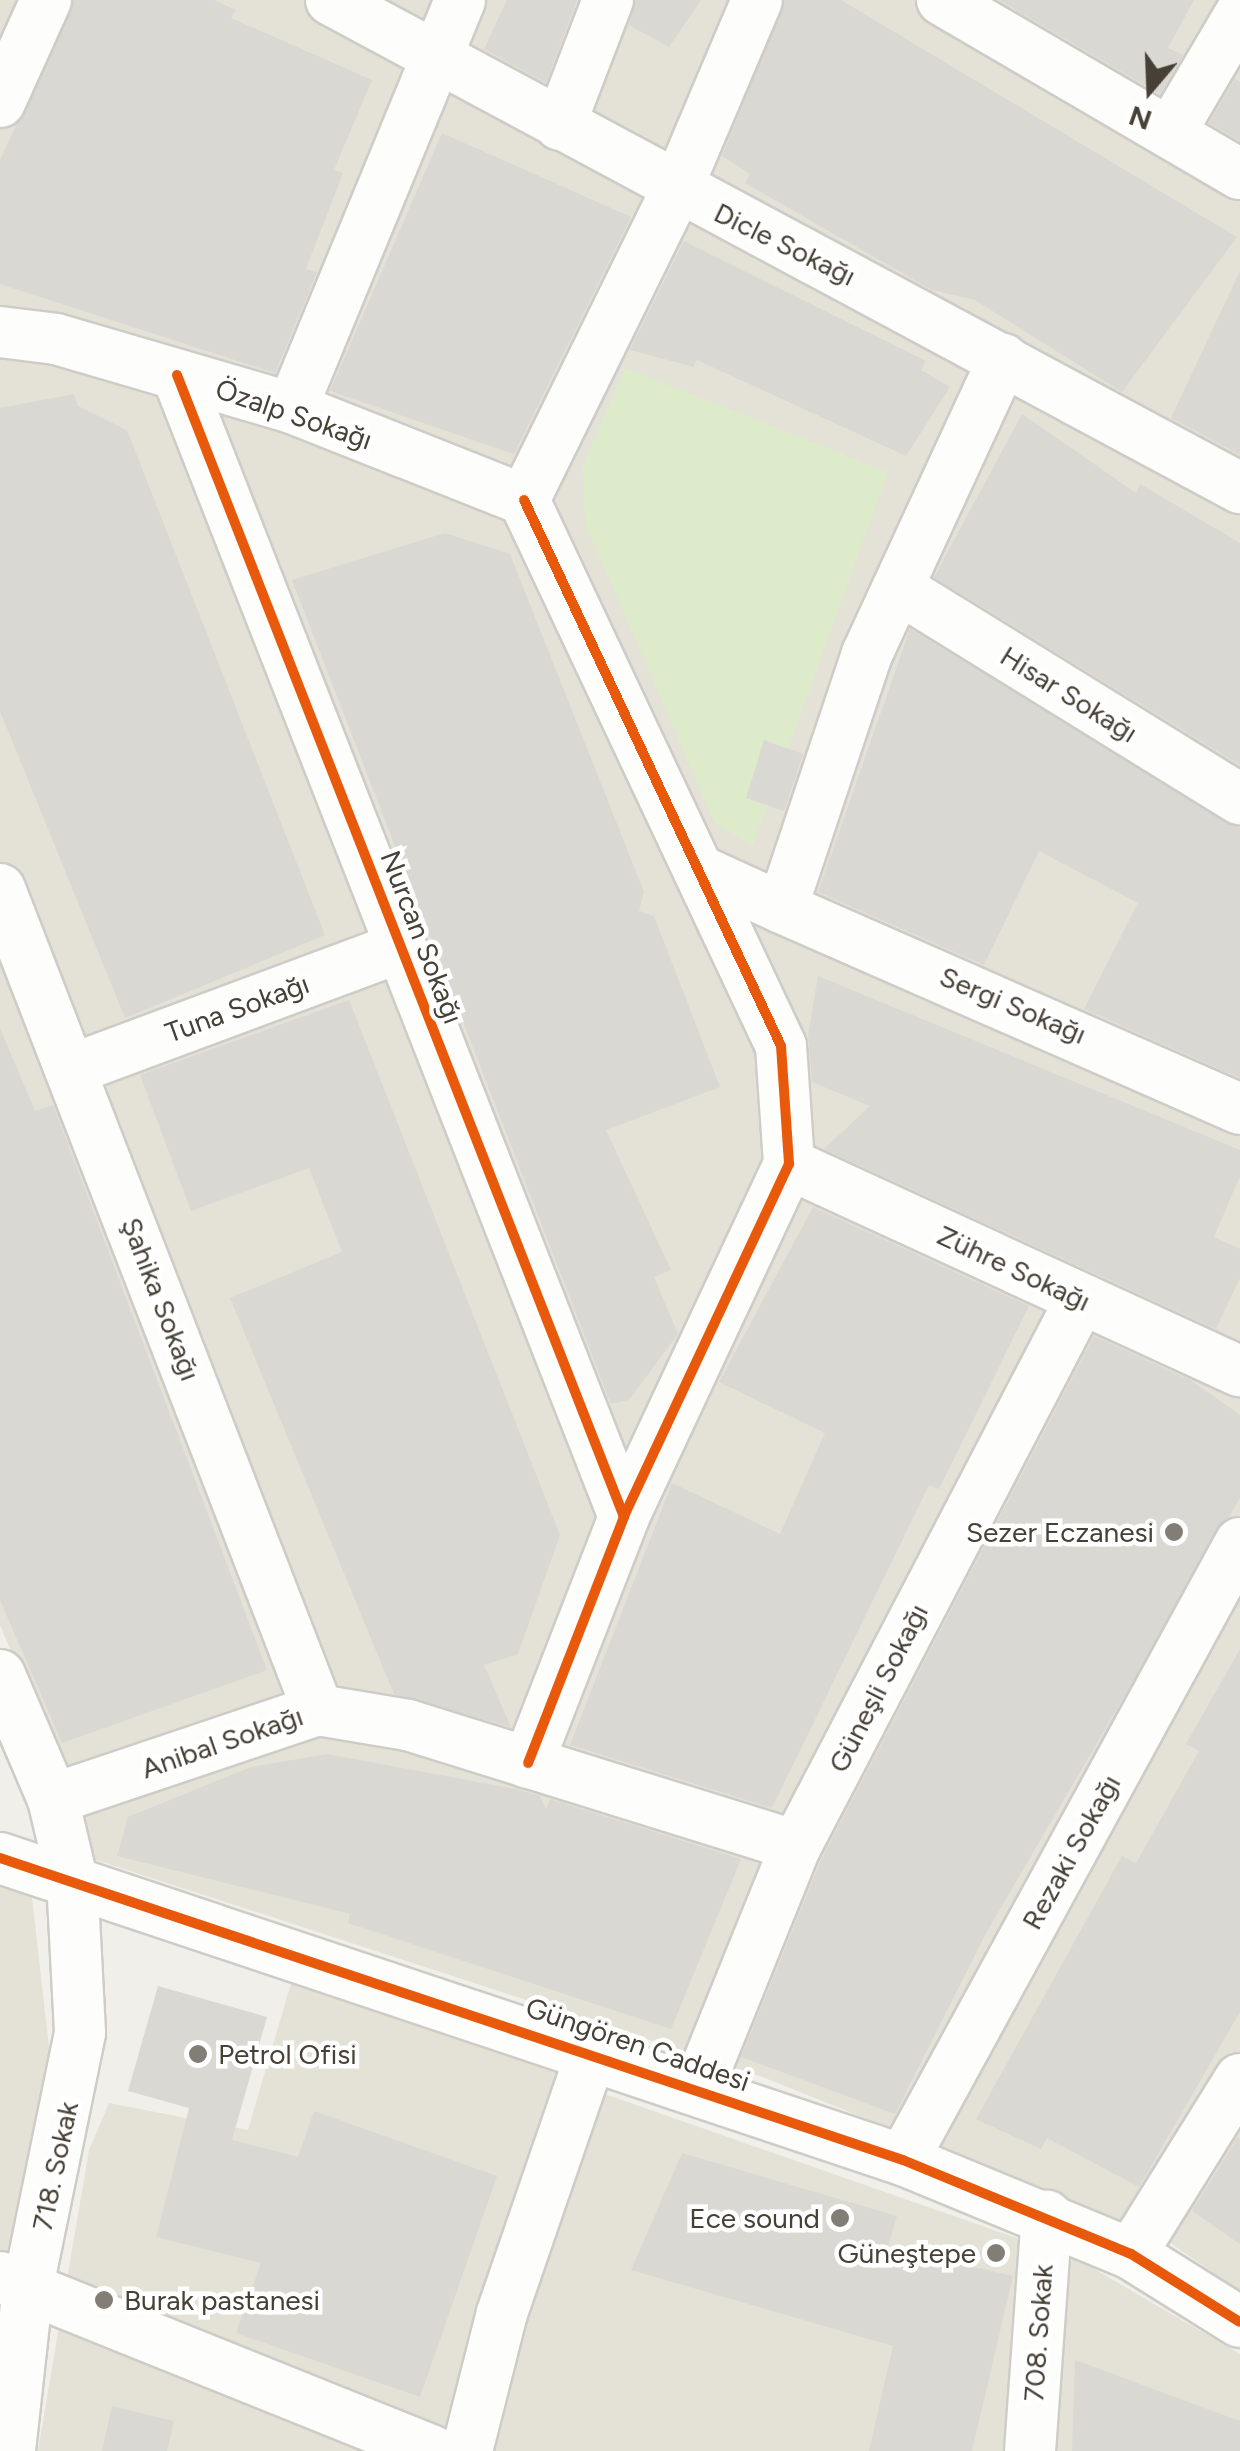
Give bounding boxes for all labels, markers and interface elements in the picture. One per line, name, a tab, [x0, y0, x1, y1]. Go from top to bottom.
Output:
north arrow	[1100, 40, 1200, 140]
text: N	[1124, 99, 1156, 138]
street label: Dicle Sokağı	[709, 195, 861, 293]
street label: Özalp Sokağı	[211, 372, 377, 456]
street label: Hisar Sokağı	[994, 639, 1144, 749]
street label: Nurcan Sokağı	[374, 846, 470, 1028]
street label: Sergi Sokağı	[935, 959, 1091, 1051]
street label: Tuna Sokağı	[161, 966, 313, 1050]
street label: Şahika Sokağı	[114, 1213, 208, 1385]
street label: Zühre Sokağı	[932, 1218, 1096, 1318]
place label: Sezer Eczanesi	[966, 1515, 1154, 1549]
marker: Sezer Eczanesi	[1163, 1521, 1185, 1543]
street label: Güneşli Sokağı	[821, 1598, 935, 1778]
street label: Anibal Sokağı	[137, 1699, 307, 1785]
street label: Rezaki Sokağı	[1015, 1769, 1127, 1935]
street label: Güngören Caddesi	[522, 1990, 754, 2098]
place label: Petrol Ofisi	[218, 2037, 357, 2071]
marker: Petrol Ofisi	[187, 2043, 209, 2065]
street label: 718. Sokak	[25, 2098, 85, 2234]
place label: Ece sound	[689, 2201, 820, 2235]
marker: Ece sound	[829, 2207, 851, 2229]
place label: Güneştepe	[837, 2236, 976, 2270]
marker: Güneştepe	[985, 2242, 1007, 2264]
street label: 708. Sokak	[1016, 2263, 1060, 2403]
place label: Burak pastanesi	[124, 2283, 320, 2317]
marker: Burak pastanesi	[93, 2289, 115, 2311]

